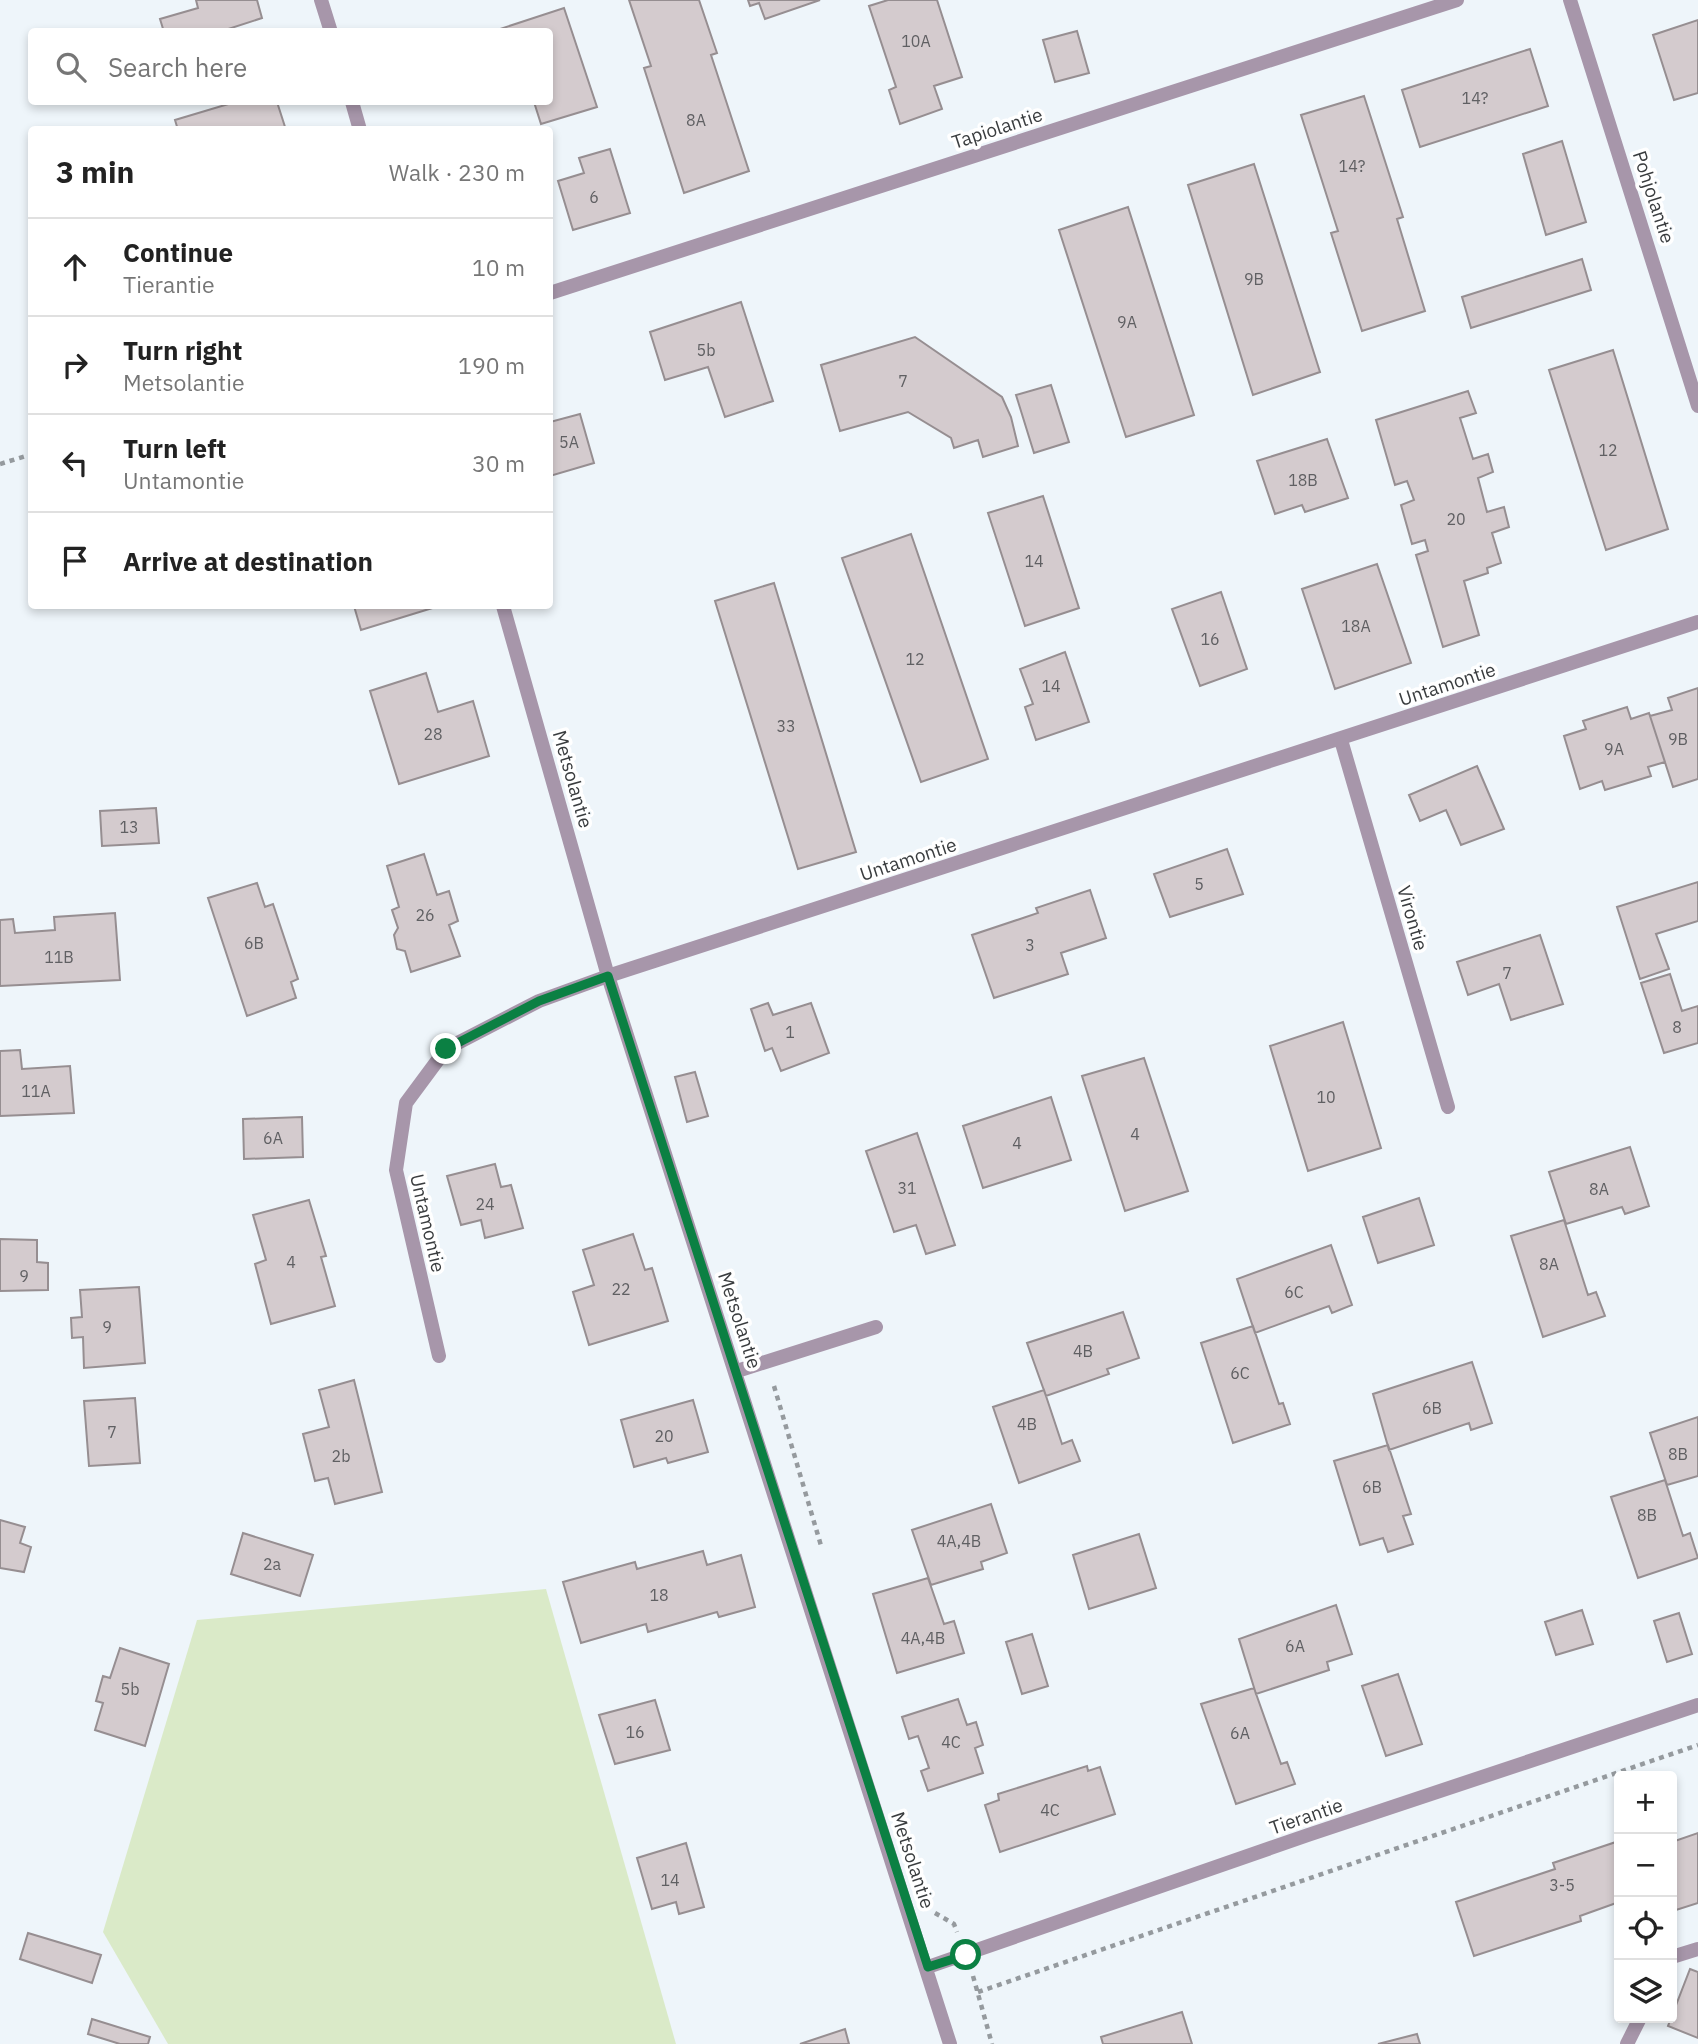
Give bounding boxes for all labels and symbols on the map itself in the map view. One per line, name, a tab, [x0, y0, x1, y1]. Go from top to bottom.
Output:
house number: 10A	[901, 31, 931, 51]
house number: 14?	[1462, 88, 1489, 108]
street label: Tapiolantie	[949, 102, 1045, 154]
house number: 8A	[686, 110, 706, 130]
street label: Pohjolantie	[1628, 148, 1680, 246]
house number: 14?	[1339, 156, 1366, 176]
house number: 6	[589, 187, 599, 207]
house number: 9B	[1244, 269, 1264, 289]
house number: 9A	[1117, 312, 1137, 332]
house number: 5b	[697, 340, 715, 360]
house number: 7	[898, 371, 908, 391]
house number: 5A	[559, 432, 579, 452]
house number: 12	[1598, 440, 1618, 460]
house number: 18B	[1288, 470, 1318, 490]
house number: 20	[1446, 509, 1466, 529]
house number: 14	[1024, 551, 1044, 571]
house number: 18A	[1341, 616, 1371, 636]
house number: 16	[1200, 629, 1220, 649]
house number: 12	[905, 649, 925, 669]
street label: Untamontie	[1396, 657, 1498, 711]
house number: 14	[1041, 676, 1061, 696]
house number: 33	[776, 716, 796, 736]
house number: 28	[423, 724, 443, 744]
street label: Metsolantie	[548, 727, 598, 831]
house number: 9B	[1668, 729, 1688, 749]
house number: 9A	[1604, 739, 1624, 759]
house number: 13	[119, 817, 139, 837]
street label: Untamontie	[857, 832, 959, 886]
house number: 5	[1194, 874, 1204, 894]
street label: Virontie	[1392, 883, 1434, 953]
house number: 26	[415, 905, 435, 925]
house number: 6B	[244, 933, 264, 953]
house number: 3	[1025, 935, 1035, 955]
house number: 11B	[44, 947, 74, 967]
house number: 7	[1502, 963, 1512, 983]
house number: 8	[1672, 1017, 1682, 1037]
house number: 1	[785, 1022, 795, 1042]
route end	[430, 1033, 461, 1064]
house number: 11A	[21, 1081, 51, 1101]
house number: 10	[1316, 1087, 1336, 1107]
house number: 4	[1130, 1124, 1140, 1144]
house number: 6A	[263, 1128, 283, 1148]
house number: 4	[1012, 1133, 1022, 1153]
street label: Untamontie	[405, 1171, 451, 1275]
house number: 31	[897, 1178, 917, 1198]
house number: 8A	[1589, 1179, 1609, 1199]
house number: 24	[475, 1194, 495, 1214]
house number: 4	[286, 1252, 296, 1272]
house number: 8A	[1539, 1254, 1559, 1274]
house number: 9	[19, 1266, 29, 1286]
street label: Metsolantie	[713, 1269, 767, 1371]
house number: 22	[611, 1279, 631, 1299]
house number: 6C	[1284, 1282, 1304, 1302]
house number: 9	[102, 1317, 112, 1337]
house number: 4B	[1073, 1341, 1093, 1361]
house number: 6C	[1230, 1363, 1250, 1383]
house number: 6B	[1422, 1398, 1442, 1418]
house number: 4B	[1017, 1414, 1037, 1434]
house number: 7	[107, 1422, 117, 1442]
house number: 20	[654, 1426, 674, 1446]
house number: 8B	[1668, 1444, 1688, 1464]
house number: 2b	[332, 1446, 350, 1466]
house number: 6B	[1362, 1477, 1382, 1497]
house number: 8B	[1637, 1505, 1657, 1525]
house number: 4A,4B	[937, 1531, 981, 1551]
house number: 2a	[263, 1554, 282, 1574]
house number: 18	[649, 1585, 669, 1605]
house number: 4A,4B	[901, 1628, 945, 1648]
house number: 6A	[1285, 1636, 1305, 1656]
house number: 5b	[121, 1679, 139, 1699]
house number: 16	[625, 1722, 645, 1742]
house number: 6A	[1230, 1723, 1250, 1743]
house number: 4C	[941, 1732, 961, 1752]
street label: Tierantie	[1266, 1792, 1346, 1840]
house number: 4C	[1040, 1800, 1060, 1820]
street label: Metsolantie	[886, 1809, 940, 1911]
house number: 14	[660, 1870, 680, 1890]
house number: 3-5	[1549, 1875, 1575, 1895]
route start	[950, 1939, 981, 1970]

